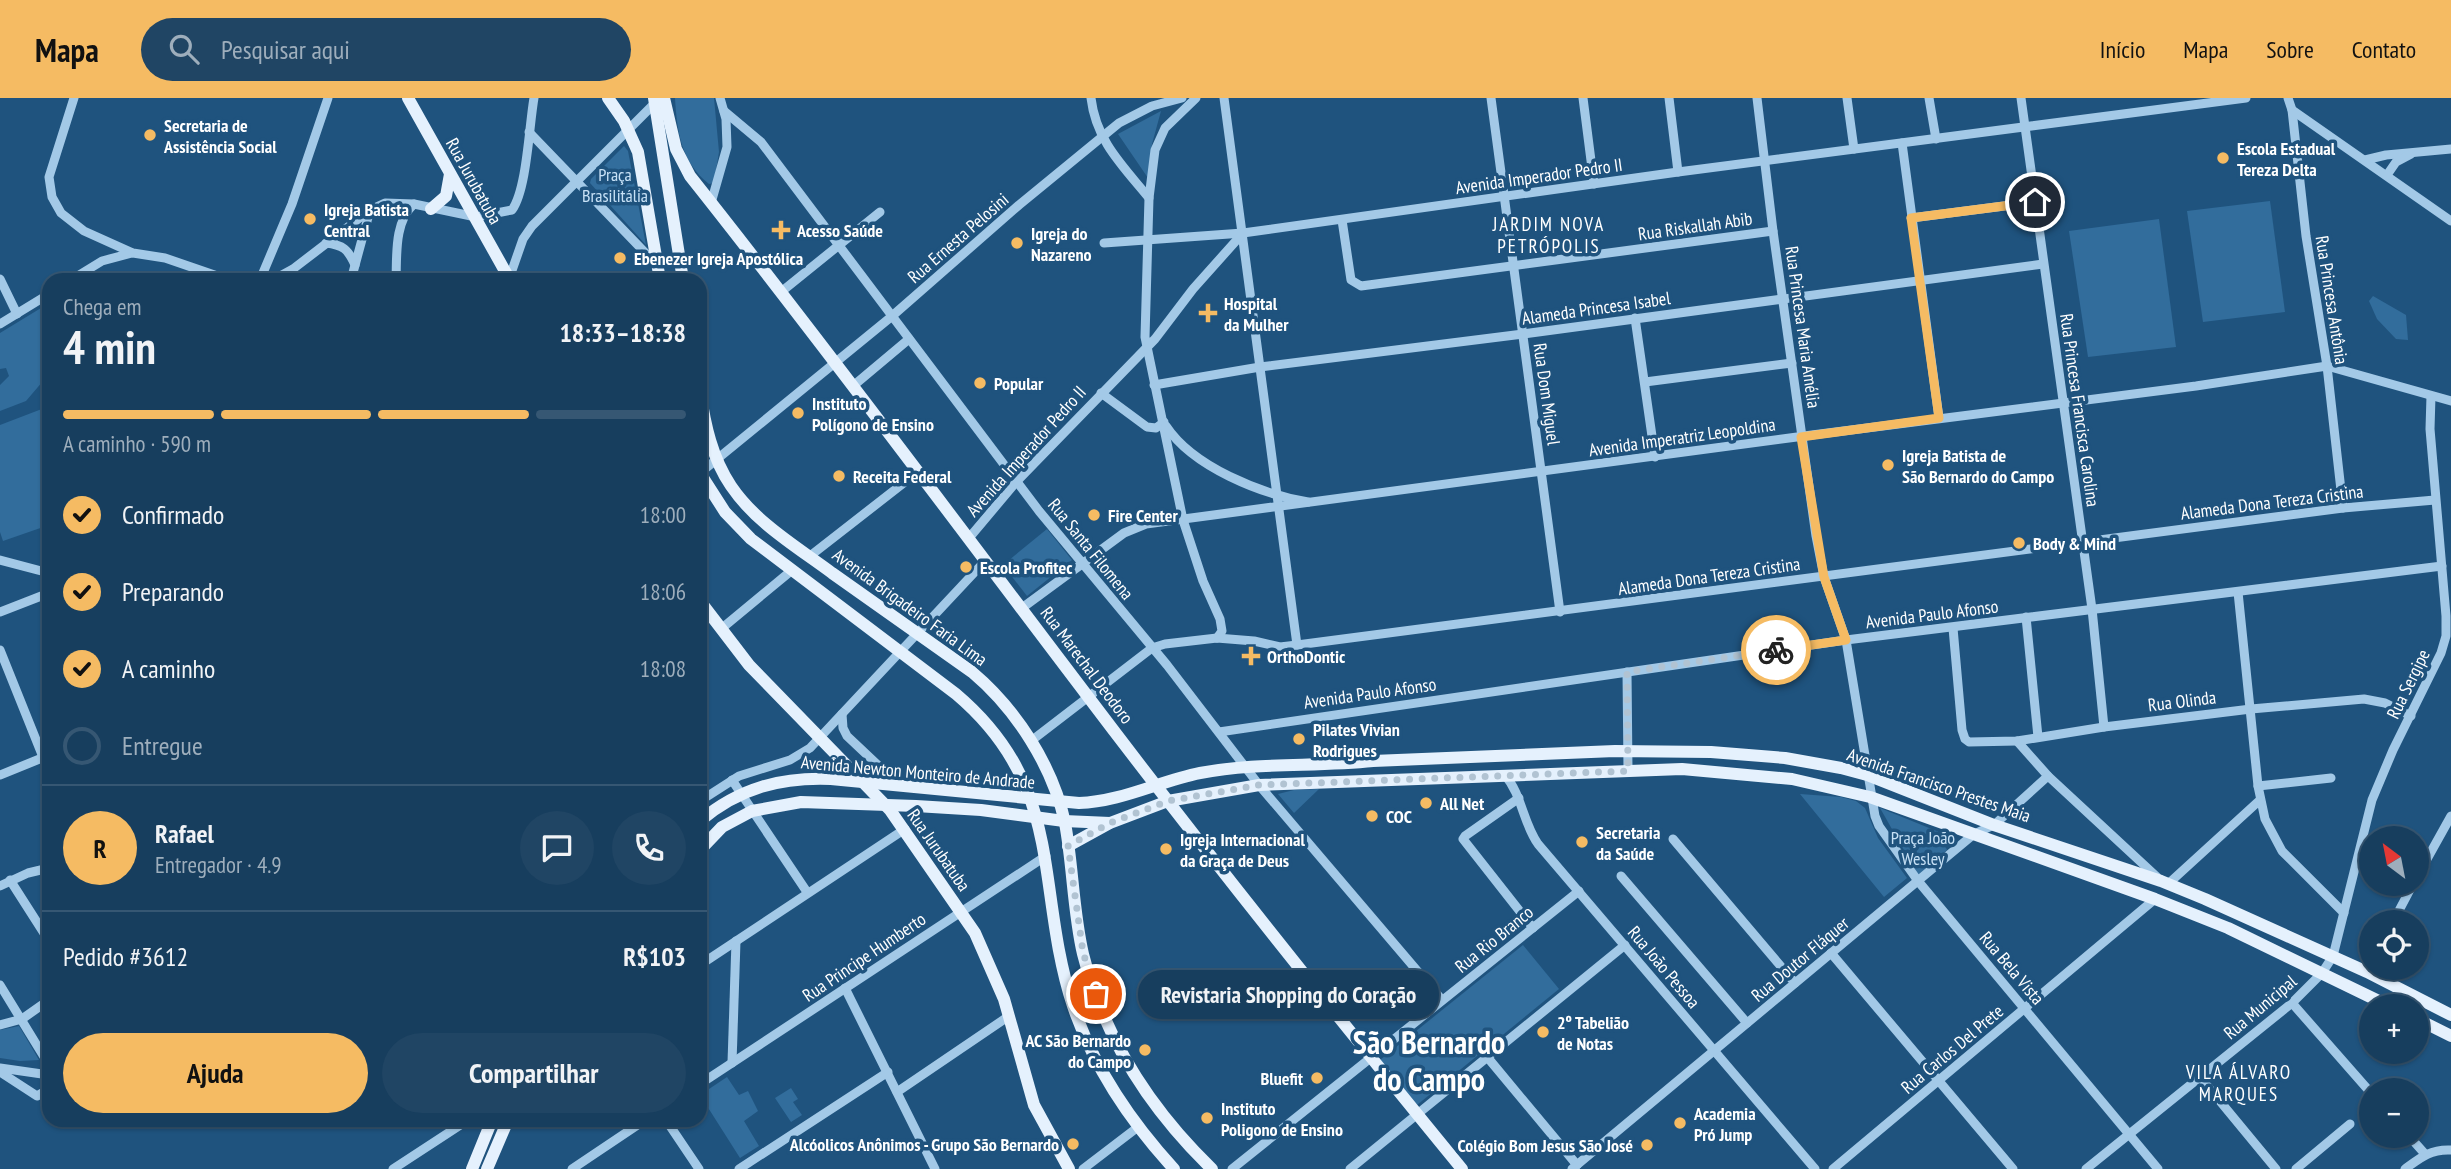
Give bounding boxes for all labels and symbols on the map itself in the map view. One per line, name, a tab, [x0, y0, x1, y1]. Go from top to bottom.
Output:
place label: Secretaria de Assistência Social	[163, 114, 277, 158]
marker: Secretaria de Assistência Social	[142, 127, 158, 143]
street label: Rua Jurubatuba	[441, 134, 507, 228]
place label: Escola Estadual Tereza Delta	[2237, 137, 2336, 181]
marker: Escola Estadual Tereza Delta	[2215, 150, 2231, 166]
street label: Avenida Imperador Pedro II	[1454, 153, 1624, 199]
park label: Praça Brasilitália	[582, 163, 648, 207]
pin	[2005, 172, 2065, 232]
street label: Rua Ernesta Pelosini	[903, 188, 1013, 288]
place label: Igreja Batista Central	[324, 198, 409, 242]
street label: Rua Riskallah Abib	[1636, 207, 1754, 245]
marker: Igreja Batista Central	[302, 211, 318, 227]
district label: JARDIM NOVA PETRÓPOLIS	[1492, 212, 1605, 258]
place label: Acesso Saúde	[796, 219, 883, 242]
marker: Acesso Saúde	[771, 220, 791, 240]
place label: Igreja do Nazareno	[1031, 222, 1092, 266]
street label: Rua Princesa Antônia	[2310, 234, 2354, 366]
marker: Igreja do Nazareno	[1009, 235, 1025, 251]
street label: Rua Princesa Maria Amélia	[1780, 244, 1826, 410]
place label: Ebenezer Igreja Apostólica	[634, 247, 803, 270]
marker: Ebenezer Igreja Apostólica	[612, 250, 628, 266]
street label: Alameda Princesa Isabel	[1520, 286, 1673, 330]
place label: Hospital da Mulher	[1224, 292, 1289, 336]
marker: Hospital da Mulher	[1198, 303, 1218, 323]
street label: Rua Princesa Francisca Carolina	[2055, 312, 2105, 508]
street label: Rua Dom Miguel	[1528, 341, 1566, 447]
place label: Popular	[994, 372, 1044, 395]
marker: Popular	[972, 375, 988, 391]
street label: Avenida Imperador Pedro II	[961, 381, 1091, 521]
place label: Instituto Polígono de Ensino	[812, 392, 934, 436]
marker: Instituto Polígono de Ensino	[790, 405, 806, 421]
street label: Avenida Imperatriz Leopoldina	[1587, 413, 1777, 461]
place label: Igreja Batista de São Bernardo do Campo	[1902, 444, 2054, 488]
marker: Igreja Batista de São Bernardo do Campo	[1880, 457, 1896, 473]
place label: Receita Federal	[853, 465, 952, 488]
marker: Receita Federal	[831, 468, 847, 484]
street label: Alameda Dona Tereza Cristina	[2179, 479, 2365, 525]
street label: Rua Santa Filomena	[1043, 494, 1139, 604]
place label: Fire Center	[1108, 504, 1178, 527]
marker: Fire Center	[1086, 507, 1102, 523]
place label: Body & Mind	[2033, 532, 2116, 555]
marker: Body & Mind	[2011, 535, 2027, 551]
street label: Avenida Brigadeiro Faria Lima	[828, 543, 992, 671]
street label: Alameda Dona Tereza Cristina	[1616, 552, 1802, 600]
place label: Escola Profitec	[980, 556, 1073, 579]
marker: Escola Profitec	[958, 559, 974, 575]
street label: Avenida Paulo Afonso	[1864, 594, 2000, 634]
street label: Rua Marechal Deodoro	[1035, 602, 1139, 728]
courier	[1741, 615, 1811, 685]
place label: OrthoDontic	[1267, 645, 1346, 668]
street label: Rua Sergipe	[2381, 645, 2435, 723]
marker: OrthoDontic	[1241, 646, 1261, 666]
street label: Avenida Paulo Afonso	[1302, 672, 1438, 714]
street label: Rua Olinda	[2147, 685, 2217, 717]
place label: Pilates Vivian Rodrigues	[1313, 718, 1400, 762]
marker: Pilates Vivian Rodrigues	[1291, 731, 1307, 747]
street label: Avenida Francisco Prestes Maia	[1844, 743, 2034, 827]
street label: Avenida Newton Monteiro de Andrade	[800, 750, 1036, 794]
place label: All Net	[1439, 792, 1485, 815]
marker: All Net	[1418, 795, 1434, 811]
street label: Rua Jurubatuba	[902, 804, 976, 896]
place label: COC	[1386, 805, 1412, 828]
marker: COC	[1364, 808, 1380, 824]
place label: Secretaria da Saúde	[1596, 821, 1660, 865]
park label: Praça João Wesley	[1891, 826, 1955, 870]
north arrow	[2359, 826, 2429, 896]
place label: Igreja Internacional da Graça de Deus	[1180, 828, 1305, 872]
marker: Secretaria da Saúde	[1574, 834, 1590, 850]
marker: Igreja Internacional da Graça de Deus	[1158, 841, 1174, 857]
street label: Rua Rio Branco	[1450, 900, 1538, 978]
street label: Rua Principe Humberto	[798, 907, 930, 1007]
street label: Rua Doutor Fláquer	[1746, 911, 1854, 1007]
street label: Rua João Pessoa	[1623, 921, 1705, 1013]
street label: Rua Bela Vista	[1975, 927, 2049, 1009]
pin	[1066, 964, 1126, 1024]
street label: Rua Municipal	[2219, 969, 2302, 1044]
callout: Revistaria Shopping do Coração	[1138, 970, 1439, 1018]
street label: Rua Carlos Del Prete	[1896, 999, 2008, 1099]
place label: 2º Tabelião de Notas	[1557, 1011, 1629, 1055]
district label: São Bernardo do Campo	[1353, 1021, 1505, 1100]
marker: 2º Tabelião de Notas	[1535, 1024, 1551, 1040]
place label: AC São Bernardo do Campo	[1024, 1029, 1131, 1073]
marker: AC São Bernardo do Campo	[1137, 1042, 1153, 1058]
district label: VILA ÁLVARO MARQUES	[2185, 1060, 2292, 1106]
place label: Bluefit	[1261, 1067, 1304, 1090]
marker: Bluefit	[1309, 1070, 1325, 1086]
place label: Instituto Poligono de Ensino	[1221, 1097, 1343, 1141]
place label: Academia Pró Jump	[1693, 1102, 1756, 1146]
marker: Instituto Poligono de Ensino	[1199, 1110, 1215, 1126]
marker: Academia Pró Jump	[1672, 1115, 1688, 1131]
place label: Alcóolicos Anônimos - Grupo São Bernardo	[789, 1133, 1059, 1156]
place label: Colégio Bom Jesus São José	[1458, 1134, 1633, 1157]
marker: Alcóolicos Anônimos - Grupo São Bernardo	[1065, 1136, 1081, 1152]
marker: Colégio Bom Jesus São José	[1639, 1137, 1655, 1153]

